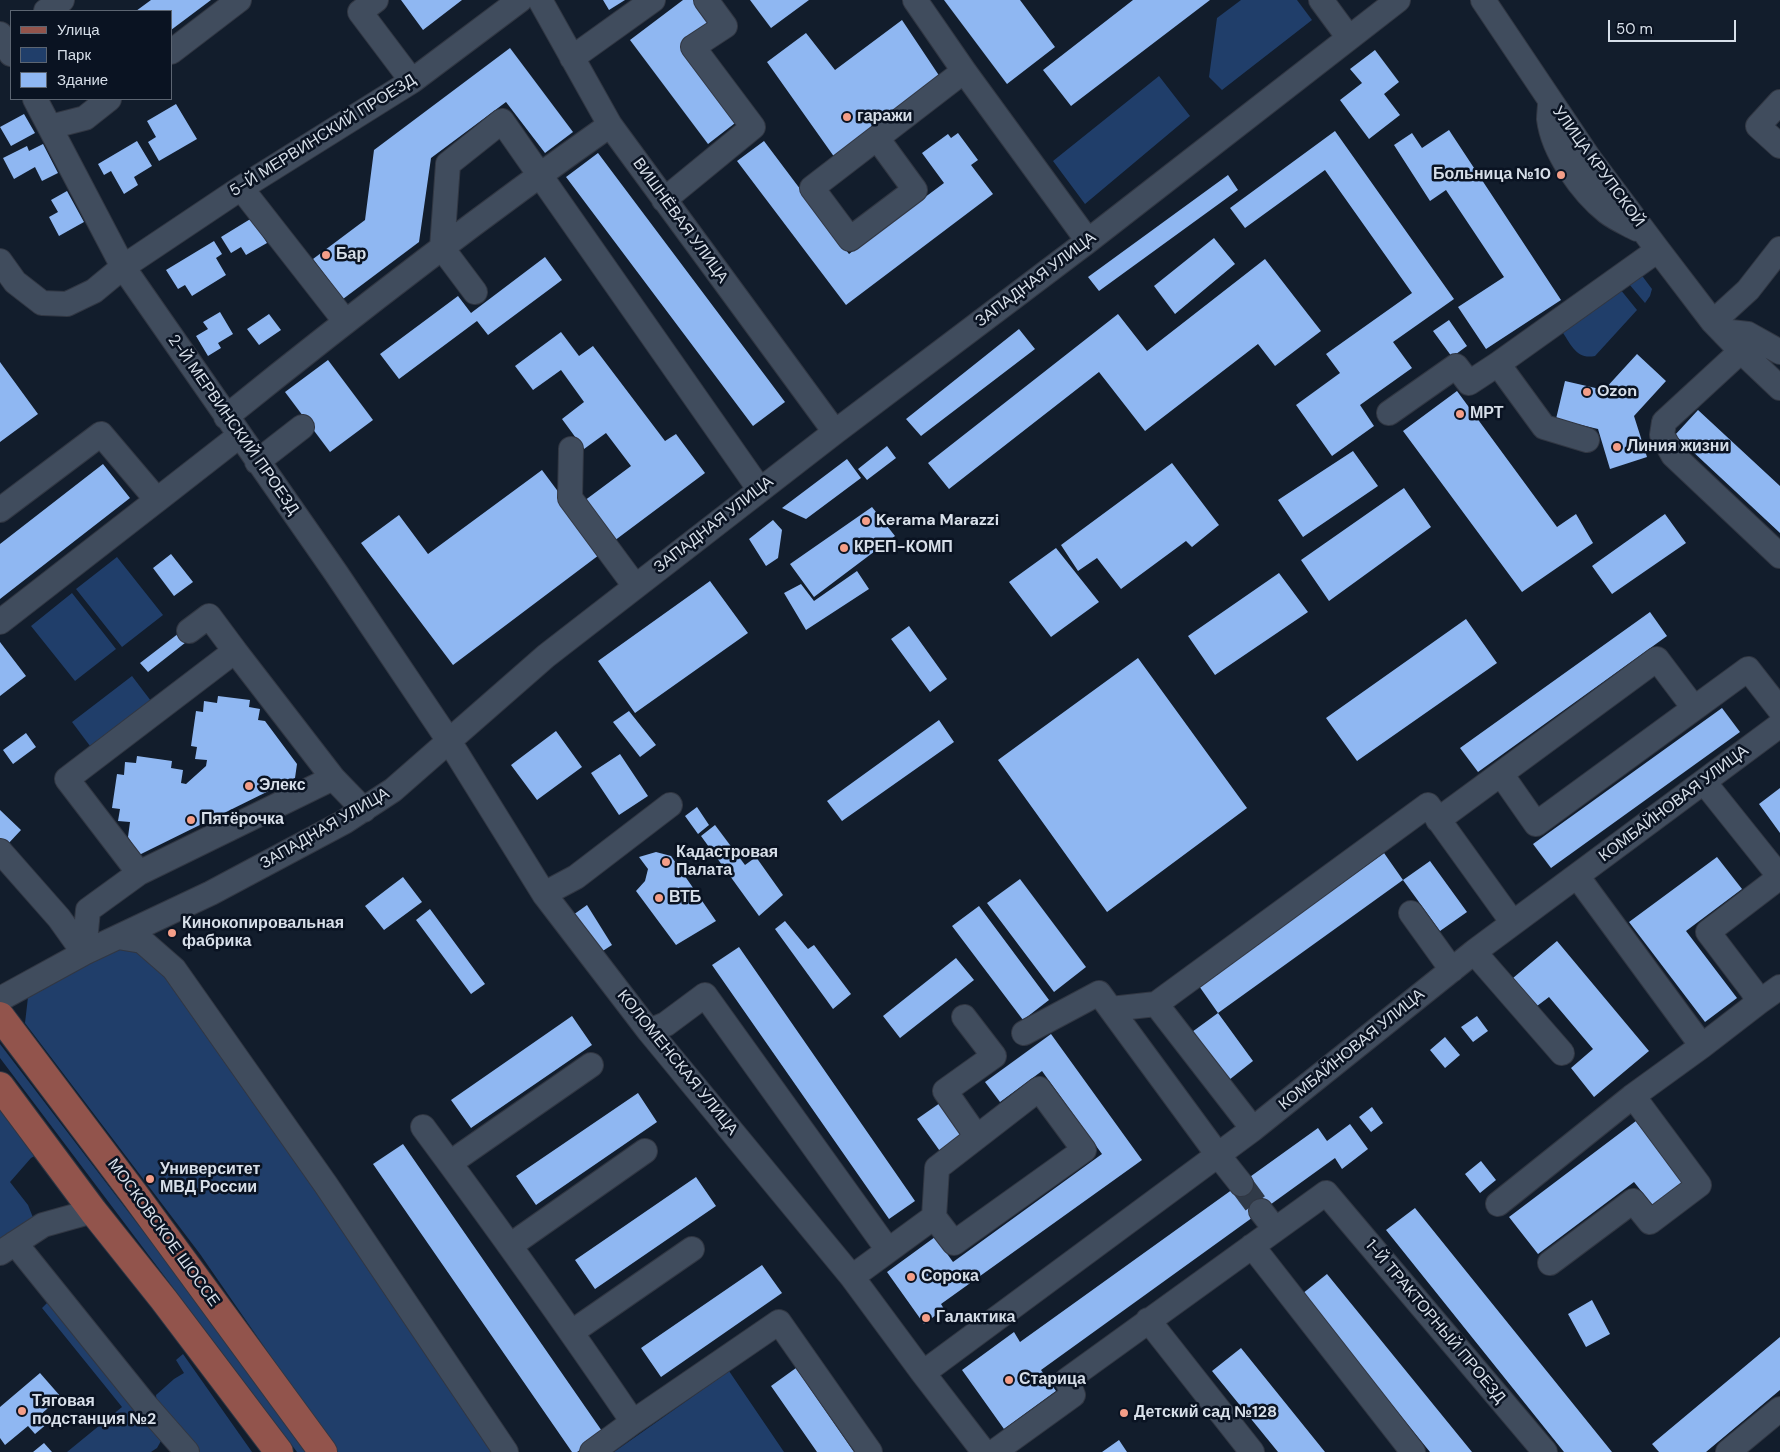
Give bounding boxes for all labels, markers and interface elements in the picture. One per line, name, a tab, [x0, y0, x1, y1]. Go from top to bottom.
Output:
legend	[10, 10, 172, 100]
scale bar	[1610, 10, 1738, 42]
text: 50 m	[1616, 19, 1653, 39]
text: Улица	[57, 20, 100, 40]
text: Парк	[57, 45, 91, 65]
text: Здание	[57, 70, 108, 90]
street label: 5-Й МЕРВИНСКИЙ ПРОЕЗД	[226, 71, 420, 201]
street label: УЛИЦА КРУПСКОЙ	[1548, 103, 1648, 231]
place label: гаражи	[857, 107, 912, 127]
marker: гаражи	[841, 111, 853, 123]
street label: ВИШНЁВАЯ УЛИЦА	[628, 155, 732, 287]
place label: Больница №10	[1433, 165, 1551, 185]
marker: Больница №10	[1555, 169, 1567, 181]
street label: ЗАПАДНАЯ УЛИЦА	[972, 228, 1100, 332]
place label: Бар	[336, 245, 366, 265]
marker: Бар	[320, 249, 332, 261]
street label: 2-Й МЕРВИНСКИЙ ПРОЕЗД	[163, 331, 303, 519]
place label: Ozon	[1597, 382, 1637, 402]
marker: Ozon	[1581, 386, 1593, 398]
place label: МРТ	[1470, 404, 1504, 424]
marker: МРТ	[1454, 408, 1466, 420]
place label: Линия жизни	[1627, 437, 1729, 457]
marker: Линия жизни	[1611, 441, 1623, 453]
street label: ЗАПАДНАЯ УЛИЦА	[651, 473, 777, 577]
place label: Kerama Marazzi	[876, 511, 999, 531]
marker: Kerama Marazzi	[860, 515, 872, 527]
place label: КРЕП-КОМП	[854, 538, 953, 558]
marker: КРЕП-КОМП	[838, 542, 850, 554]
street label: КОМБАЙНОВАЯ УЛИЦА	[1596, 742, 1752, 866]
place label: Элекс	[259, 776, 306, 796]
marker: Элекс	[243, 780, 255, 792]
street label: ЗАПАДНАЯ УЛИЦА	[257, 784, 393, 874]
place label: Пятёрочка	[201, 810, 284, 830]
marker: Пятёрочка	[185, 814, 197, 826]
place label: Кадастровая Палата	[676, 843, 778, 881]
marker: Кадастровая Палата	[660, 856, 672, 868]
place label: ВТБ	[669, 888, 701, 908]
marker: ВТБ	[653, 892, 665, 904]
place label: Кинокопировальная фабрика	[182, 914, 344, 952]
marker: Кинокопировальная фабрика	[166, 927, 178, 939]
street label: КОМБАЙНОВАЯ УЛИЦА	[1275, 985, 1429, 1115]
street label: КОЛОМЕНСКАЯ УЛИЦА	[612, 986, 742, 1140]
street label: МОСКОВСКОЕ ШОССЕ	[103, 1155, 223, 1311]
place label: Университет МВД России	[160, 1160, 260, 1198]
marker: Университет МВД России	[144, 1173, 156, 1185]
street label: 1-Й ТРАКТОРНЫЙ ПРОЕЗД	[1361, 1236, 1509, 1408]
place label: Сорока	[921, 1267, 979, 1287]
marker: Сорока	[905, 1271, 917, 1283]
place label: Галактика	[936, 1308, 1015, 1328]
marker: Галактика	[920, 1312, 932, 1324]
place label: Старица	[1019, 1370, 1086, 1390]
marker: Старица	[1003, 1374, 1015, 1386]
place label: Тяговая подстанция №2	[32, 1392, 156, 1430]
place label: Детский сад №128	[1134, 1403, 1277, 1423]
marker: Тяговая подстанция №2	[16, 1405, 28, 1417]
marker: Детский сад №128	[1118, 1407, 1130, 1419]

